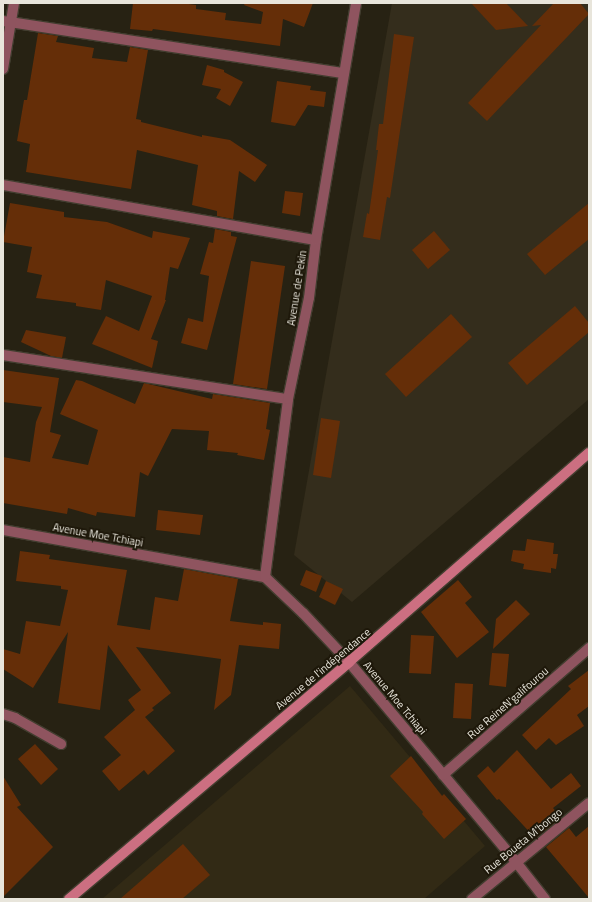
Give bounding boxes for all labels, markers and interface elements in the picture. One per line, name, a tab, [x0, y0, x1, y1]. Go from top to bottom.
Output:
street label: Avenue de Pekin	[285, 249, 309, 327]
street label: Avenue Moe Tchiapi	[52, 521, 144, 549]
street label: Avenue de l'indépendance	[273, 625, 373, 713]
street label: Avenue Moe Tchiapi	[361, 659, 429, 737]
street label: Rue ReineN'galifourou	[465, 664, 551, 742]
street label: Rue Boueta M'bongo	[481, 805, 565, 877]

